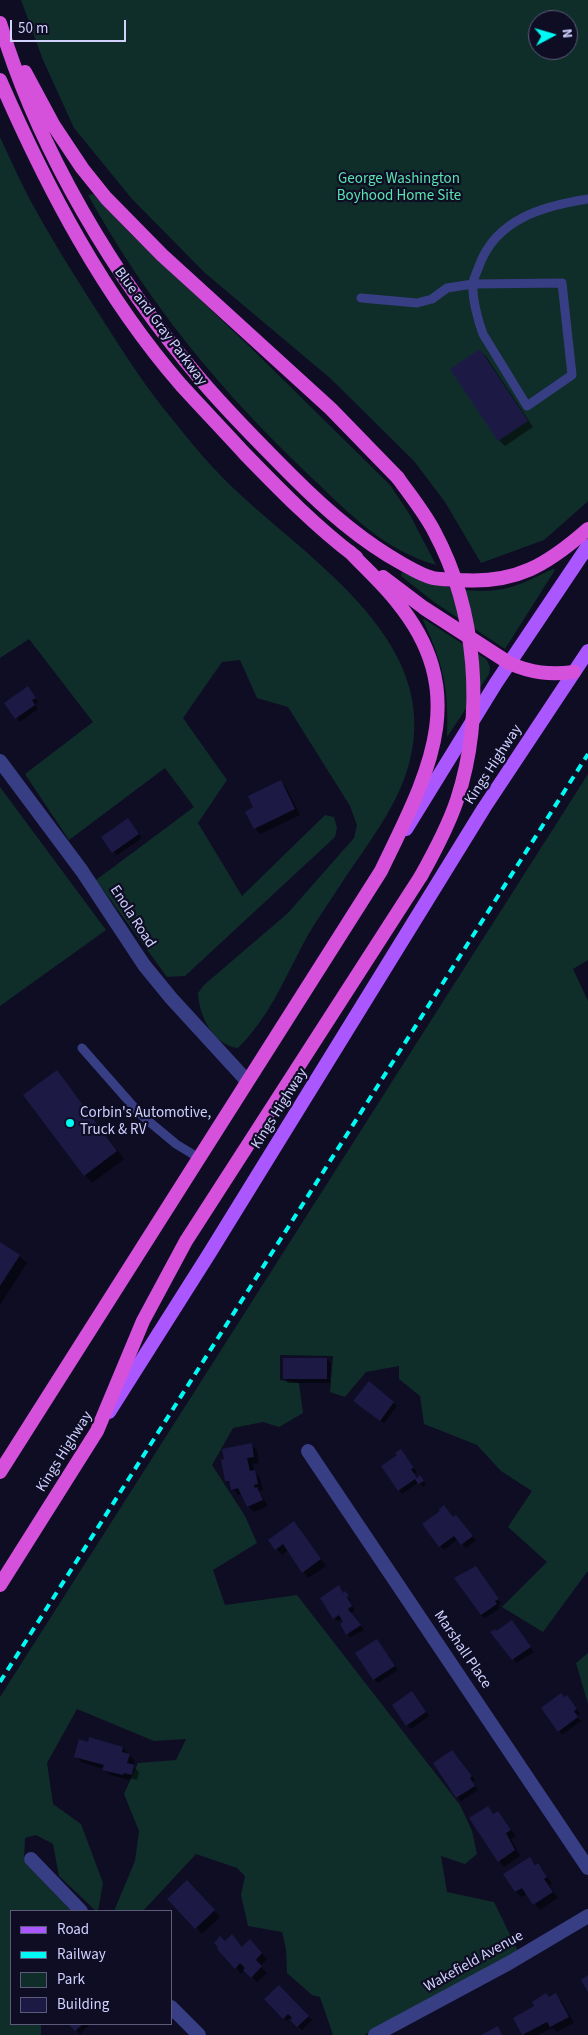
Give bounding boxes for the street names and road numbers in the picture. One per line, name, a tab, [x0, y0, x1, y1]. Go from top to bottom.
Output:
street label: Blue and Gray Parkway	[110, 264, 210, 390]
street label: Kings Highway	[461, 722, 527, 808]
street label: Enola Road	[105, 882, 159, 952]
street label: Kings Highway	[248, 1065, 312, 1153]
street label: Kings Highway	[33, 1408, 97, 1496]
street label: Marshall Place	[429, 1608, 495, 1692]
street label: Wakefield Avenue	[421, 1927, 527, 1997]

